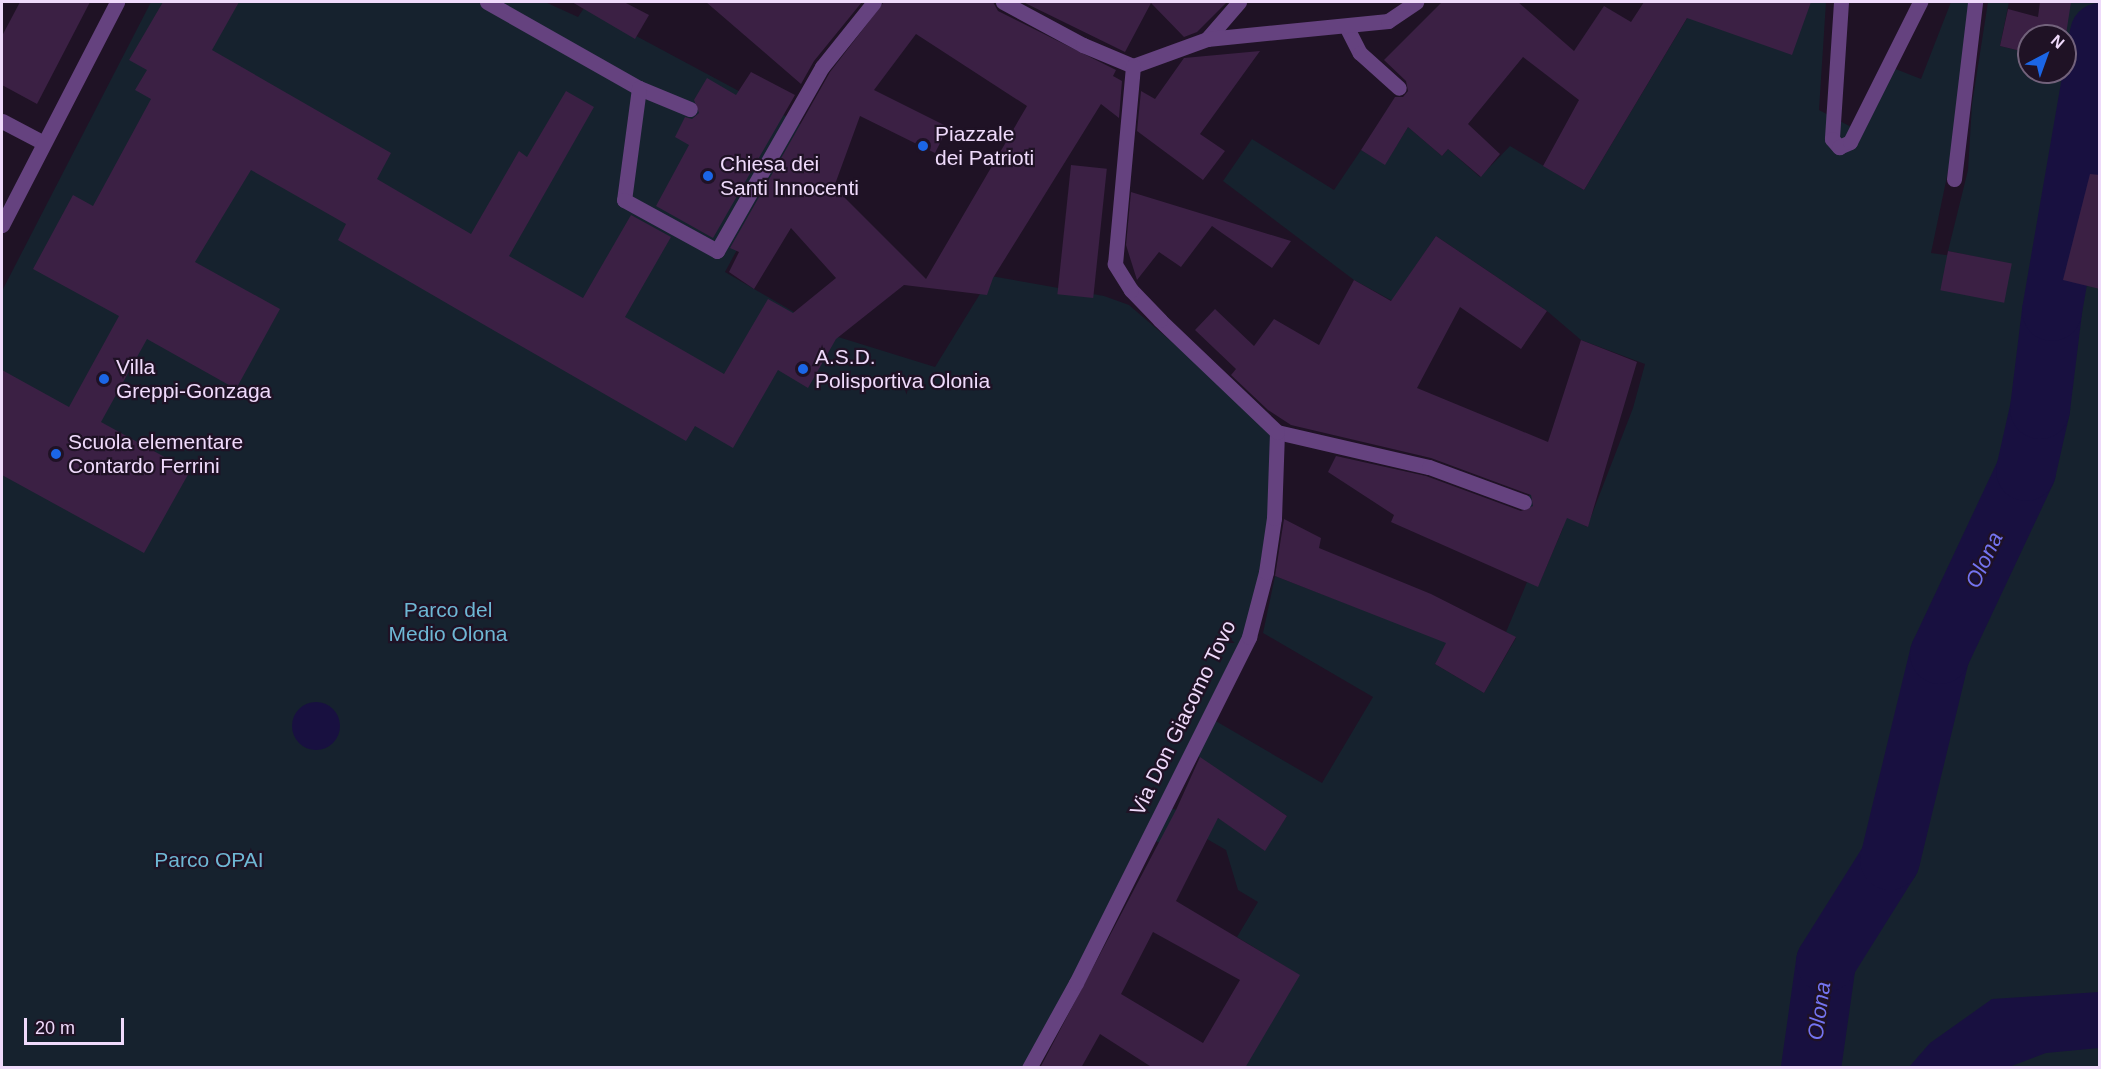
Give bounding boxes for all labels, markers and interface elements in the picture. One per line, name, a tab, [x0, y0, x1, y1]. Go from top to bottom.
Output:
north arrow	[2017, 24, 2077, 84]
text: N	[2048, 31, 2068, 52]
place label: Piazzale dei Patrioti	[935, 121, 1034, 171]
marker: Piazzale dei Patrioti	[916, 139, 930, 153]
place label: Chiesa dei Santi Innocenti	[720, 151, 859, 201]
marker: Chiesa dei Santi Innocenti	[701, 169, 715, 183]
place label: A.S.D. Polisportiva Olonia	[815, 344, 990, 394]
place label: Villa Greppi-Gonzaga	[116, 354, 271, 404]
marker: A.S.D. Polisportiva Olonia	[796, 362, 810, 376]
marker: Villa Greppi-Gonzaga	[97, 372, 111, 386]
place label: Scuola elementare Contardo Ferrini	[68, 429, 243, 479]
marker: Scuola elementare Contardo Ferrini	[49, 447, 63, 461]
water label: Olona	[1960, 528, 2008, 592]
park label: Parco del Medio Olona	[388, 597, 508, 647]
street label: Via Don Giacomo Tovo	[1125, 616, 1241, 820]
park label: Parco OPAI	[154, 847, 264, 873]
water label: Olona	[1802, 980, 1836, 1042]
scale bar	[27, 1006, 128, 1044]
text: 20 m	[35, 1018, 75, 1038]

